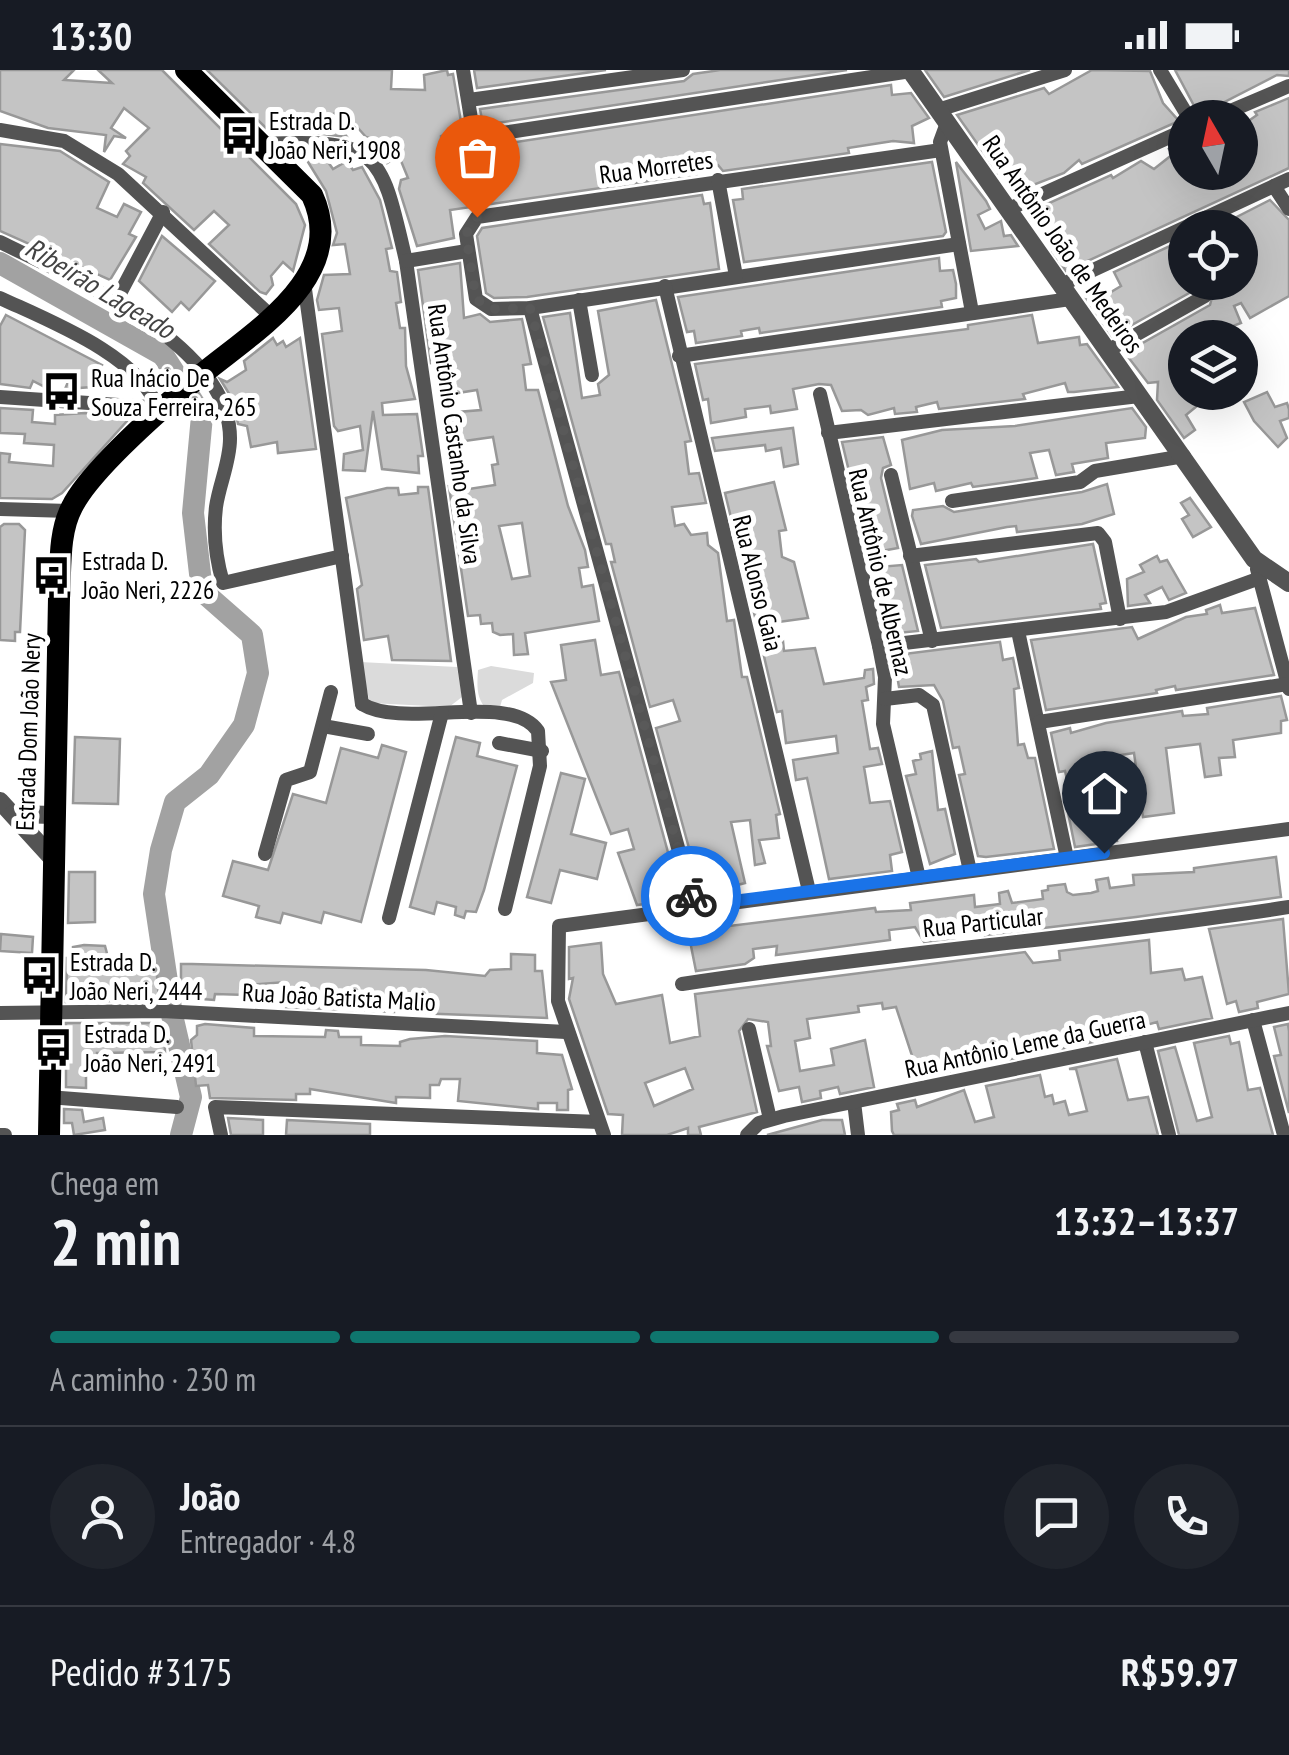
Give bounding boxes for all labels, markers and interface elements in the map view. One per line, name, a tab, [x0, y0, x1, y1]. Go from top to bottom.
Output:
text: 13:30	[50, 11, 132, 60]
north arrow	[1168, 100, 1258, 190]
map controls	[1168, 100, 1258, 410]
place label: Estrada D. João Neri, 1908	[268, 105, 401, 166]
bus stop icon: Estrada D. João Neri, 1908	[218, 114, 260, 156]
pin	[435, 115, 520, 218]
street label: Rua Antônio João de Medeiros	[976, 129, 1150, 359]
icon: bag	[450, 130, 505, 185]
street label: Rua Morretes	[597, 143, 715, 191]
button: locate	[1168, 210, 1258, 300]
water label: Ribeirão Lageado	[19, 229, 183, 348]
street label: Rua Antônio Castanho da Silva	[421, 302, 489, 566]
button: layers	[1168, 320, 1258, 410]
place label: Rua Inácio De Souza Ferreira, 265	[91, 362, 257, 423]
bus stop icon: Rua Inácio De Souza Ferreira, 265	[40, 371, 82, 413]
street label: Rua Antônio de Albernaz	[842, 465, 920, 679]
street label: Rua Alonso Gaia	[726, 512, 790, 654]
place label: Estrada D. João Neri, 2226	[81, 545, 214, 606]
bus stop icon: Estrada D. João Neri, 2226	[31, 554, 73, 596]
street label: Estrada Dom João Nery	[9, 632, 47, 831]
pin	[1062, 751, 1147, 854]
icon: home	[1077, 766, 1132, 821]
courier	[641, 846, 741, 946]
icon: bike	[664, 869, 719, 924]
street label: Rua Particular	[921, 900, 1045, 944]
place label: Estrada D. João Neri, 2444	[69, 946, 202, 1007]
bus stop icon: Estrada D. João Neri, 2444	[19, 955, 61, 997]
street label: Rua João Batista Malio	[241, 976, 437, 1018]
street label: Rua Antônio Leme da Guerra	[902, 1003, 1148, 1085]
place label: Estrada D. João Neri, 2491	[83, 1018, 216, 1079]
bus stop icon: Estrada D. João Neri, 2491	[33, 1027, 75, 1069]
text: Chega em	[50, 1162, 159, 1204]
text: 13:32–13:37	[1054, 1196, 1239, 1245]
text: 2 min	[50, 1199, 181, 1283]
text: A caminho · 230 m	[50, 1358, 256, 1400]
button: person	[50, 1464, 155, 1569]
button: chat	[1004, 1464, 1109, 1569]
button: phone	[1134, 1464, 1239, 1569]
text: João	[180, 1471, 241, 1520]
text: Entregador · 4.8	[180, 1520, 356, 1562]
text: Pedido #3175	[50, 1647, 233, 1696]
text: R$59.97	[1121, 1647, 1239, 1696]

